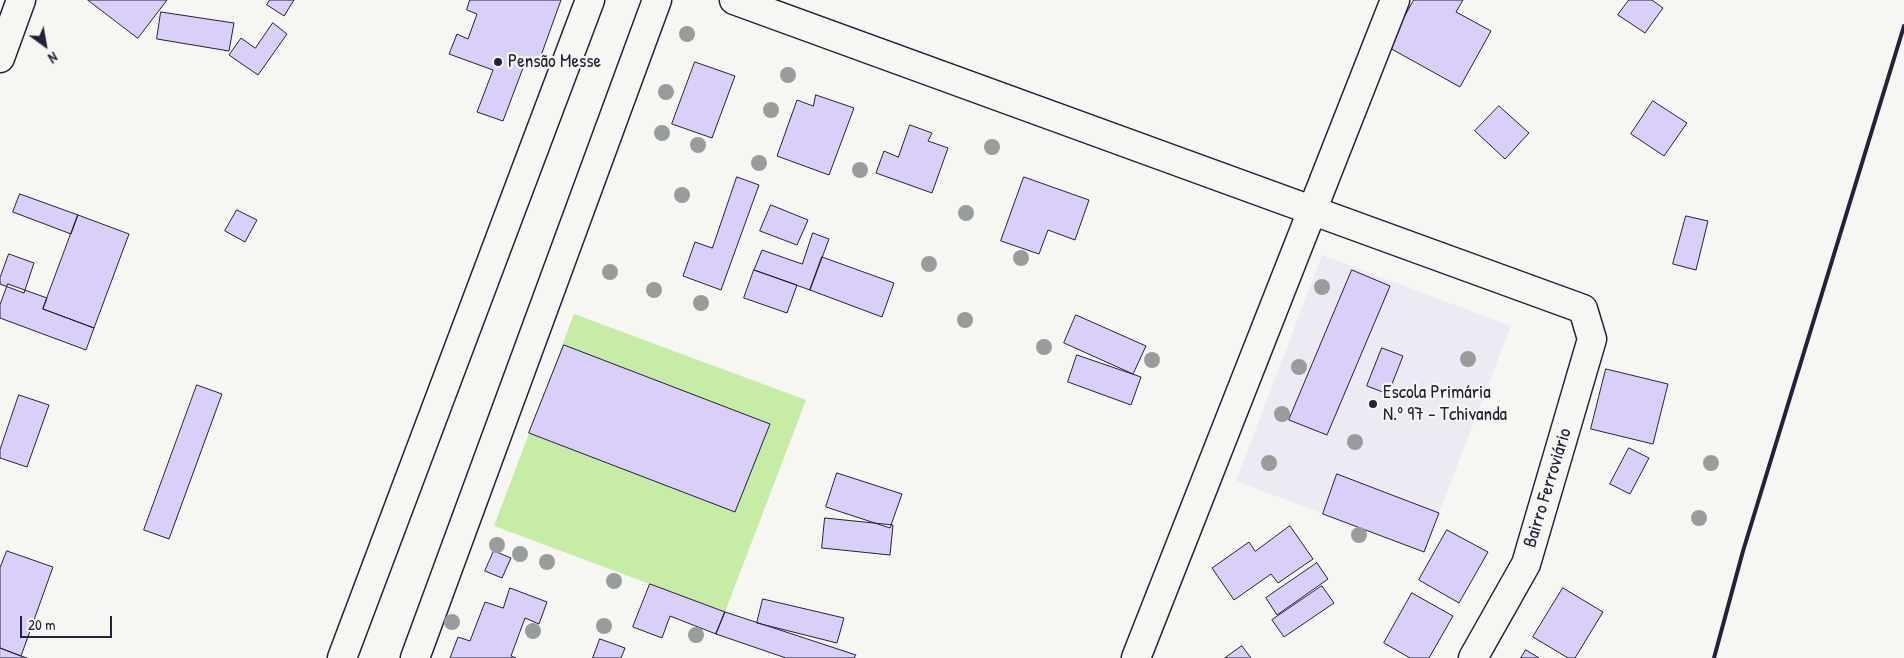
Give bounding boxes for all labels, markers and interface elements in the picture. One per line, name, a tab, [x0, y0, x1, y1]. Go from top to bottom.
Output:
north arrow	[20, 20, 70, 70]
text: N	[45, 48, 61, 68]
place label: Pensão Messe	[508, 51, 601, 73]
marker: Pensão Messe	[492, 56, 504, 68]
place label: Escola Primária N.º 97 - Tchivanda	[1383, 382, 1507, 426]
marker: Escola Primária N.º 97 - Tchivanda	[1367, 398, 1379, 410]
street label: Bairro Ferroviário	[1519, 426, 1577, 550]
scale bar	[22, 606, 115, 638]
text: 20 m	[28, 614, 55, 635]

